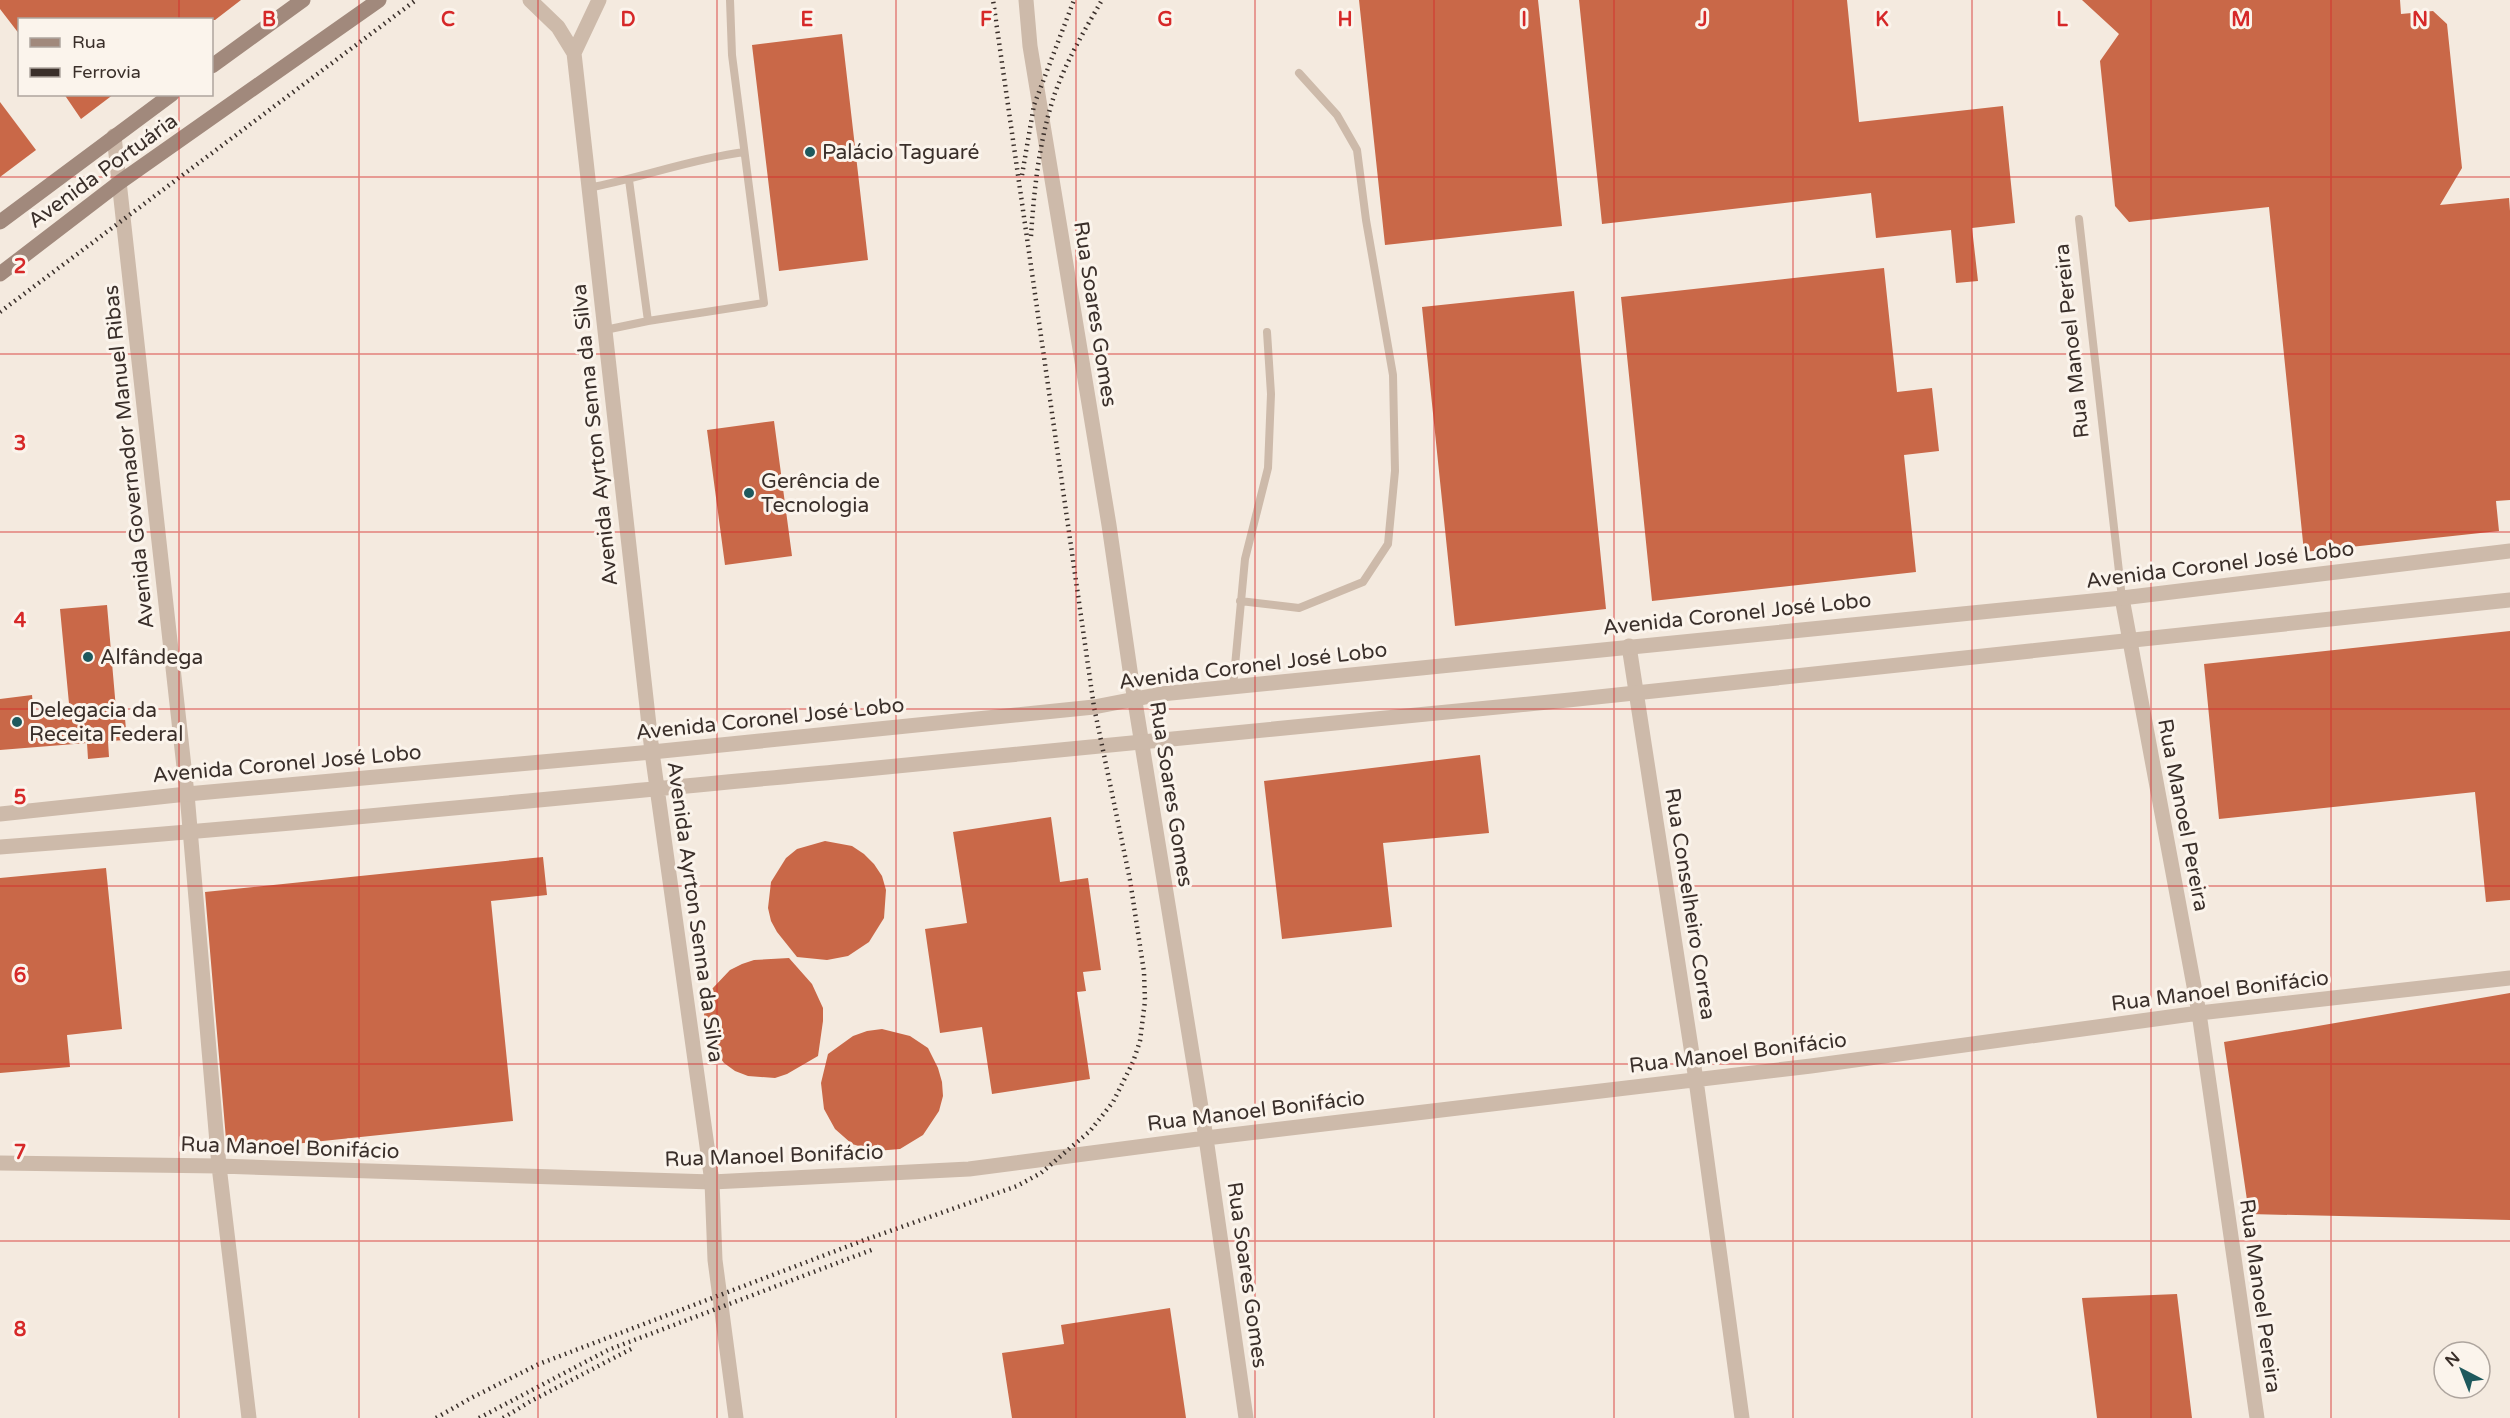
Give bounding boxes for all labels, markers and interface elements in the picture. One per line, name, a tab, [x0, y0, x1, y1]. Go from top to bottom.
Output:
text: B	[262, 8, 276, 32]
text: C	[441, 8, 455, 32]
text: D	[620, 8, 636, 32]
text: E	[801, 8, 814, 32]
text: F	[980, 8, 992, 32]
text: G	[1157, 8, 1173, 32]
text: H	[1337, 8, 1353, 32]
text: I	[1521, 8, 1527, 32]
text: J	[1697, 8, 1708, 32]
text: K	[1875, 8, 1889, 32]
text: L	[2056, 8, 2068, 32]
text: M	[2231, 8, 2251, 32]
text: N	[2412, 8, 2428, 32]
legend	[18, 18, 213, 96]
text: Rua	[72, 31, 106, 53]
text: Ferrovia	[72, 61, 141, 83]
street label: Avenida Portuária	[23, 108, 183, 234]
place label: Palácio Taguaré	[822, 140, 980, 165]
marker: Palácio Taguaré	[803, 145, 817, 159]
street label: Rua Soares Gomes	[1068, 219, 1122, 409]
street label: Rua Manoel Pereira	[2049, 242, 2095, 440]
text: 2	[14, 255, 26, 279]
street label: Avenida Ayrton Senna da Silva	[567, 283, 623, 587]
street label: Avenida Governador Manuel Ribas	[99, 284, 159, 630]
text: 3	[14, 432, 26, 456]
place label: Gerência de Tecnologia	[761, 469, 880, 518]
marker: Gerência de Tecnologia	[742, 486, 756, 500]
street label: Avenida Coronel José Lobo	[2084, 536, 2356, 594]
street label: Avenida Coronel José Lobo	[1601, 587, 1873, 641]
text: 4	[14, 609, 27, 633]
street label: Avenida Coronel José Lobo	[1117, 637, 1389, 695]
place label: Alfândega	[100, 645, 203, 670]
marker: Alfândega	[81, 650, 95, 664]
street label: Avenida Coronel José Lobo	[634, 692, 906, 746]
place label: Delegacia da Receita Federal	[29, 698, 183, 747]
street label: Rua Soares Gomes	[1144, 699, 1198, 889]
marker: Delegacia da Receita Federal	[10, 715, 24, 729]
street label: Rua Manoel Pereira	[2152, 717, 2214, 913]
street label: Avenida Coronel José Lobo	[151, 740, 423, 788]
street label: Avenida Ayrton Senna da Silva	[661, 760, 729, 1064]
text: 5	[14, 786, 26, 810]
street label: Rua Conselheiro Correa	[1659, 786, 1721, 1022]
text: 6	[14, 964, 26, 988]
street label: Rua Manoel Bonifácio	[2110, 965, 2330, 1017]
street label: Rua Manoel Bonifácio	[1628, 1027, 1848, 1079]
street label: Rua Manoel Bonifácio	[1146, 1085, 1366, 1137]
street label: Rua Manoel Bonifácio	[180, 1132, 400, 1164]
street label: Rua Manoel Bonifácio	[664, 1140, 884, 1172]
text: 7	[14, 1141, 26, 1165]
street label: Rua Soares Gomes	[1222, 1180, 1272, 1370]
street label: Rua Manoel Pereira	[2234, 1197, 2286, 1395]
text: 8	[14, 1318, 26, 1342]
north arrow	[2432, 1340, 2492, 1400]
text: N	[2441, 1348, 2464, 1371]

